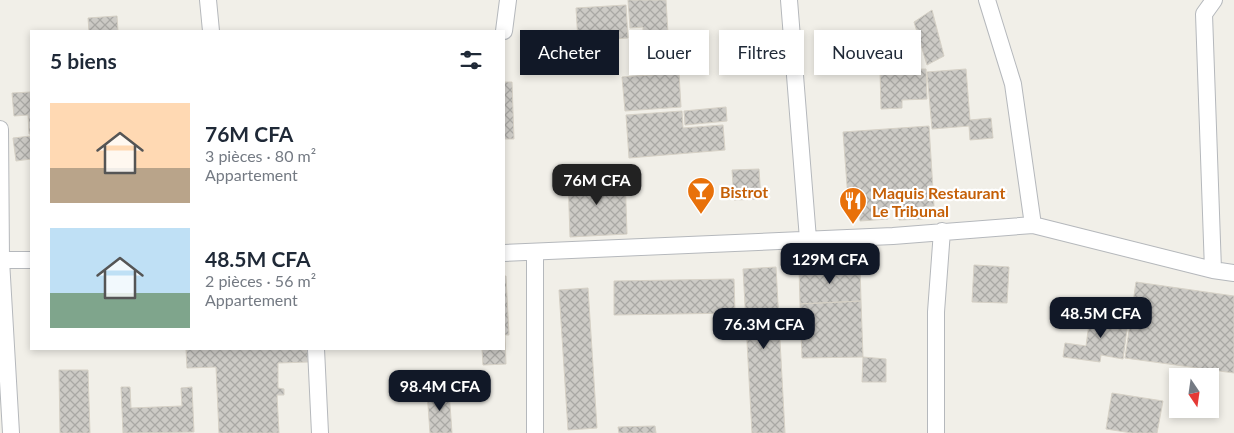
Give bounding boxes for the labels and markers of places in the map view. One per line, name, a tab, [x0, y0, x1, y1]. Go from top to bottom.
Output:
pin: 76M CFA	[551, 164, 643, 206]
bar icon: Bistrot	[686, 176, 716, 215]
place label: Bistrot	[720, 182, 768, 201]
place label: Maquis Restaurant Le Tribunal	[872, 183, 1005, 220]
restaurant icon: Maquis Restaurant Le Tribunal	[838, 186, 868, 225]
pin: 129M CFA	[778, 242, 882, 285]
pin: 48.5M CFA	[1044, 296, 1158, 339]
pin: 76.3M CFA	[707, 308, 821, 350]
pin: 98.4M CFA	[383, 370, 497, 412]

